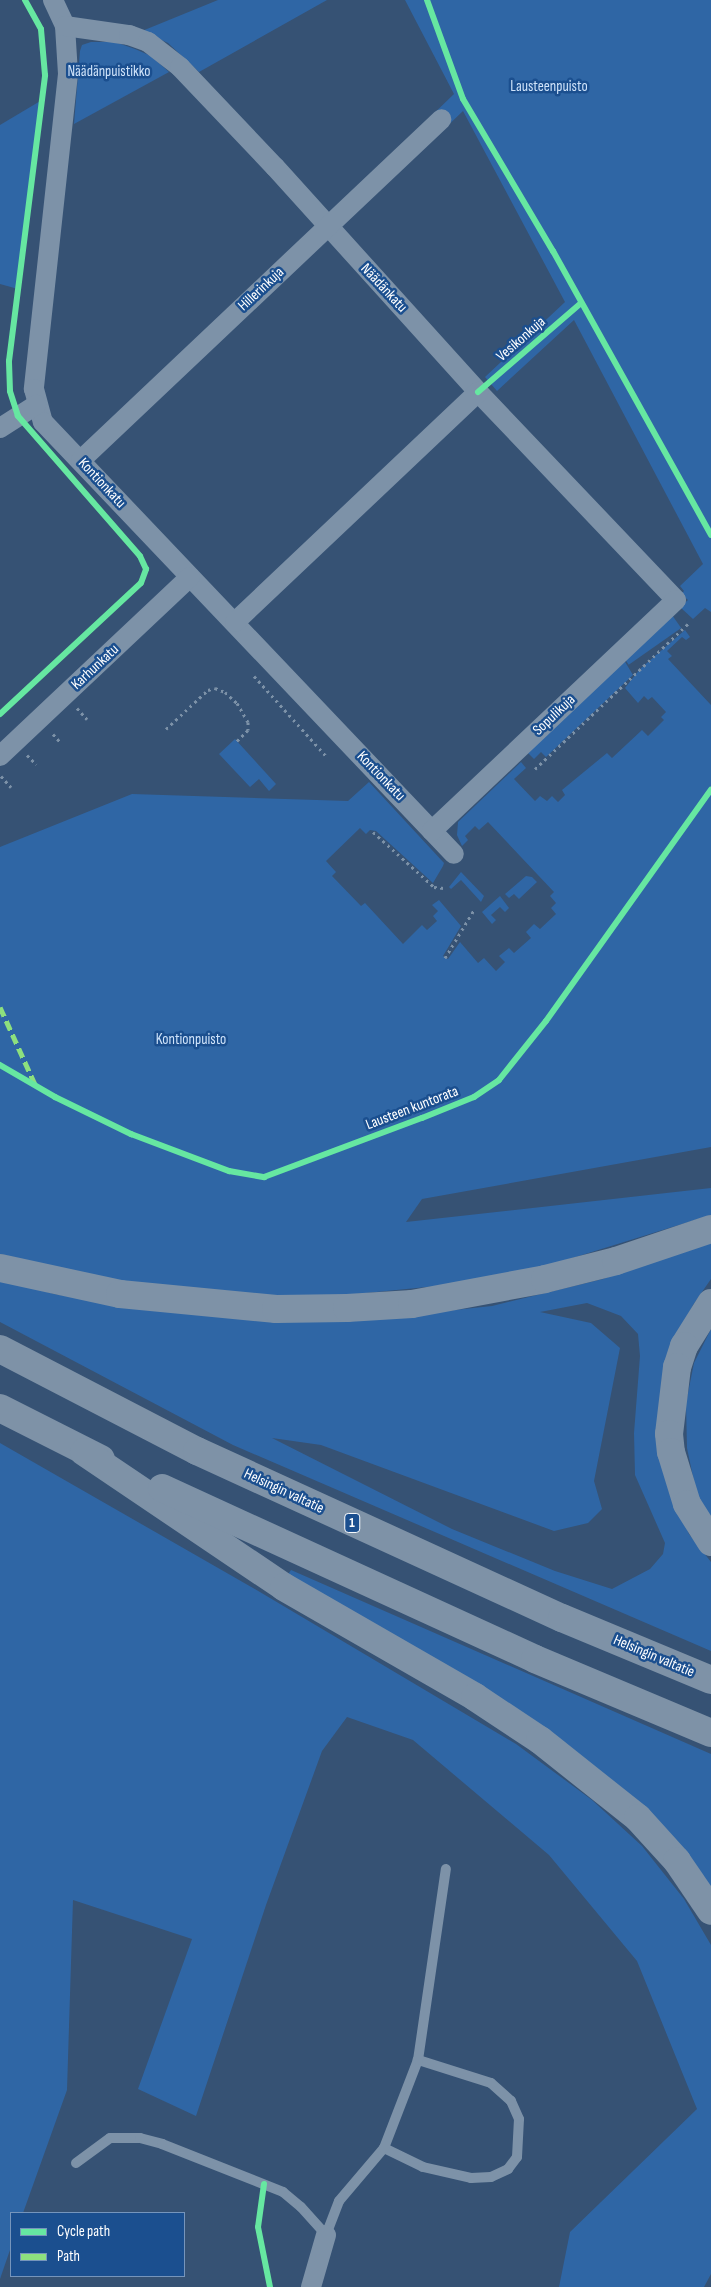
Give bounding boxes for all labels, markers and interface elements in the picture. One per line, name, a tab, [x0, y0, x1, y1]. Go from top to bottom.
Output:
park label: Näädänpuistikko	[67, 63, 151, 81]
park label: Lausteenpuisto	[510, 78, 588, 96]
street label: Näädänkatu	[357, 260, 411, 316]
street label: Hillerinkuja	[234, 263, 288, 315]
street label: Vesikonkuja	[493, 313, 549, 365]
street label: Kontionkatu	[74, 454, 130, 512]
street label: Karhunkatu	[68, 641, 122, 693]
street label: Sopulikuja	[529, 691, 579, 739]
street label: Kontionkatu	[353, 748, 409, 804]
park label: Kontionpuisto	[156, 1031, 226, 1049]
street label: Lausteen kuntorata	[363, 1082, 461, 1134]
street label: Helsingin valtatie	[241, 1465, 327, 1517]
road number: 1	[343, 1512, 361, 1535]
street label: Helsingin valtatie	[611, 1631, 697, 1681]
legend	[10, 2212, 185, 2277]
text: Cycle path	[57, 2222, 110, 2241]
text: Path	[57, 2247, 80, 2266]

